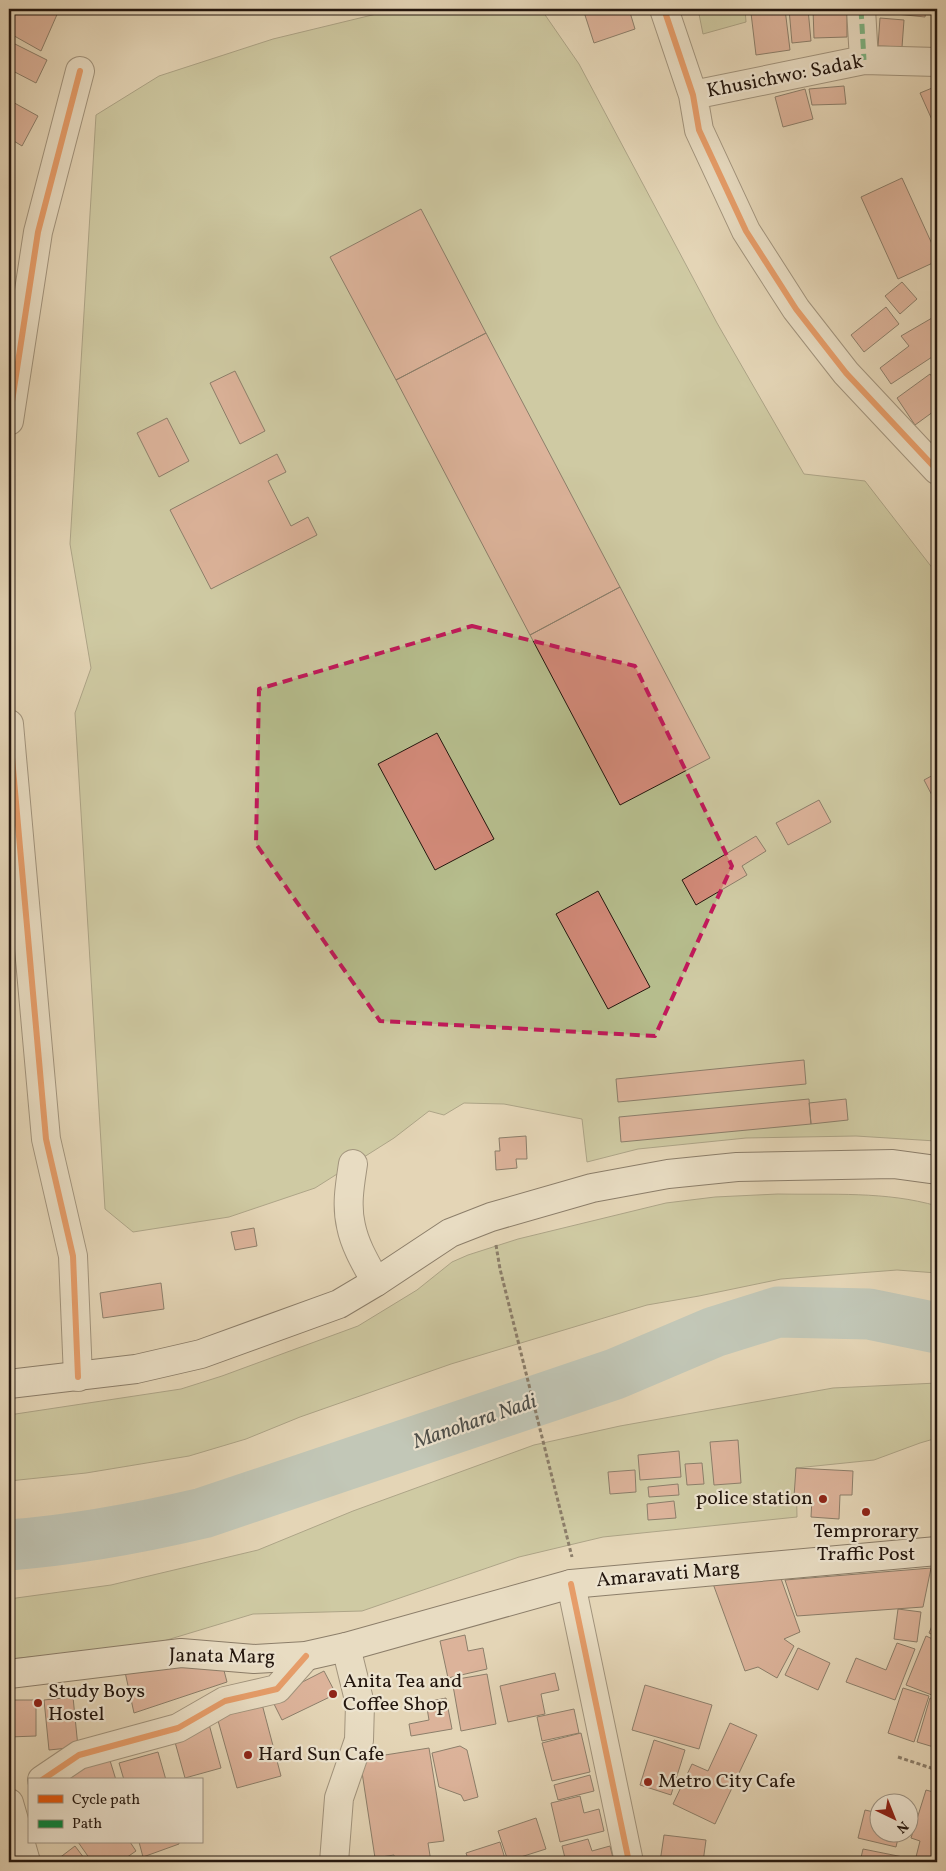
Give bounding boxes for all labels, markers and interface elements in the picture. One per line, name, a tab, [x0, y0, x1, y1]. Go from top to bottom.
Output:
street label: Khusichwo: Sadak	[704, 48, 866, 106]
water label: Manohara Nadi	[408, 1387, 541, 1457]
place label: police station	[696, 1485, 813, 1513]
marker: police station	[817, 1493, 829, 1505]
marker: Temprorary Traffic Post	[860, 1506, 872, 1518]
place label: Temprorary Traffic Post	[813, 1518, 919, 1569]
street label: Amaravati Marg	[595, 1555, 741, 1595]
street label: Janata Marg	[169, 1642, 275, 1672]
place label: Anita Tea and Coffee Shop	[343, 1668, 462, 1719]
place label: Study Boys Hostel	[48, 1678, 145, 1729]
marker: Anita Tea and Coffee Shop	[327, 1688, 339, 1700]
marker: Study Boys Hostel	[32, 1697, 44, 1709]
place label: Hard Sun Cafe	[258, 1741, 384, 1769]
marker: Hard Sun Cafe	[242, 1749, 254, 1761]
place label: Metro City Cafe	[658, 1768, 795, 1796]
marker: Metro City Cafe	[642, 1776, 654, 1788]
legend	[28, 1778, 202, 1844]
text: Cycle path	[72, 1790, 140, 1811]
north arrow	[868, 1794, 918, 1844]
text: Path	[72, 1814, 102, 1835]
text: N	[892, 1816, 912, 1837]

